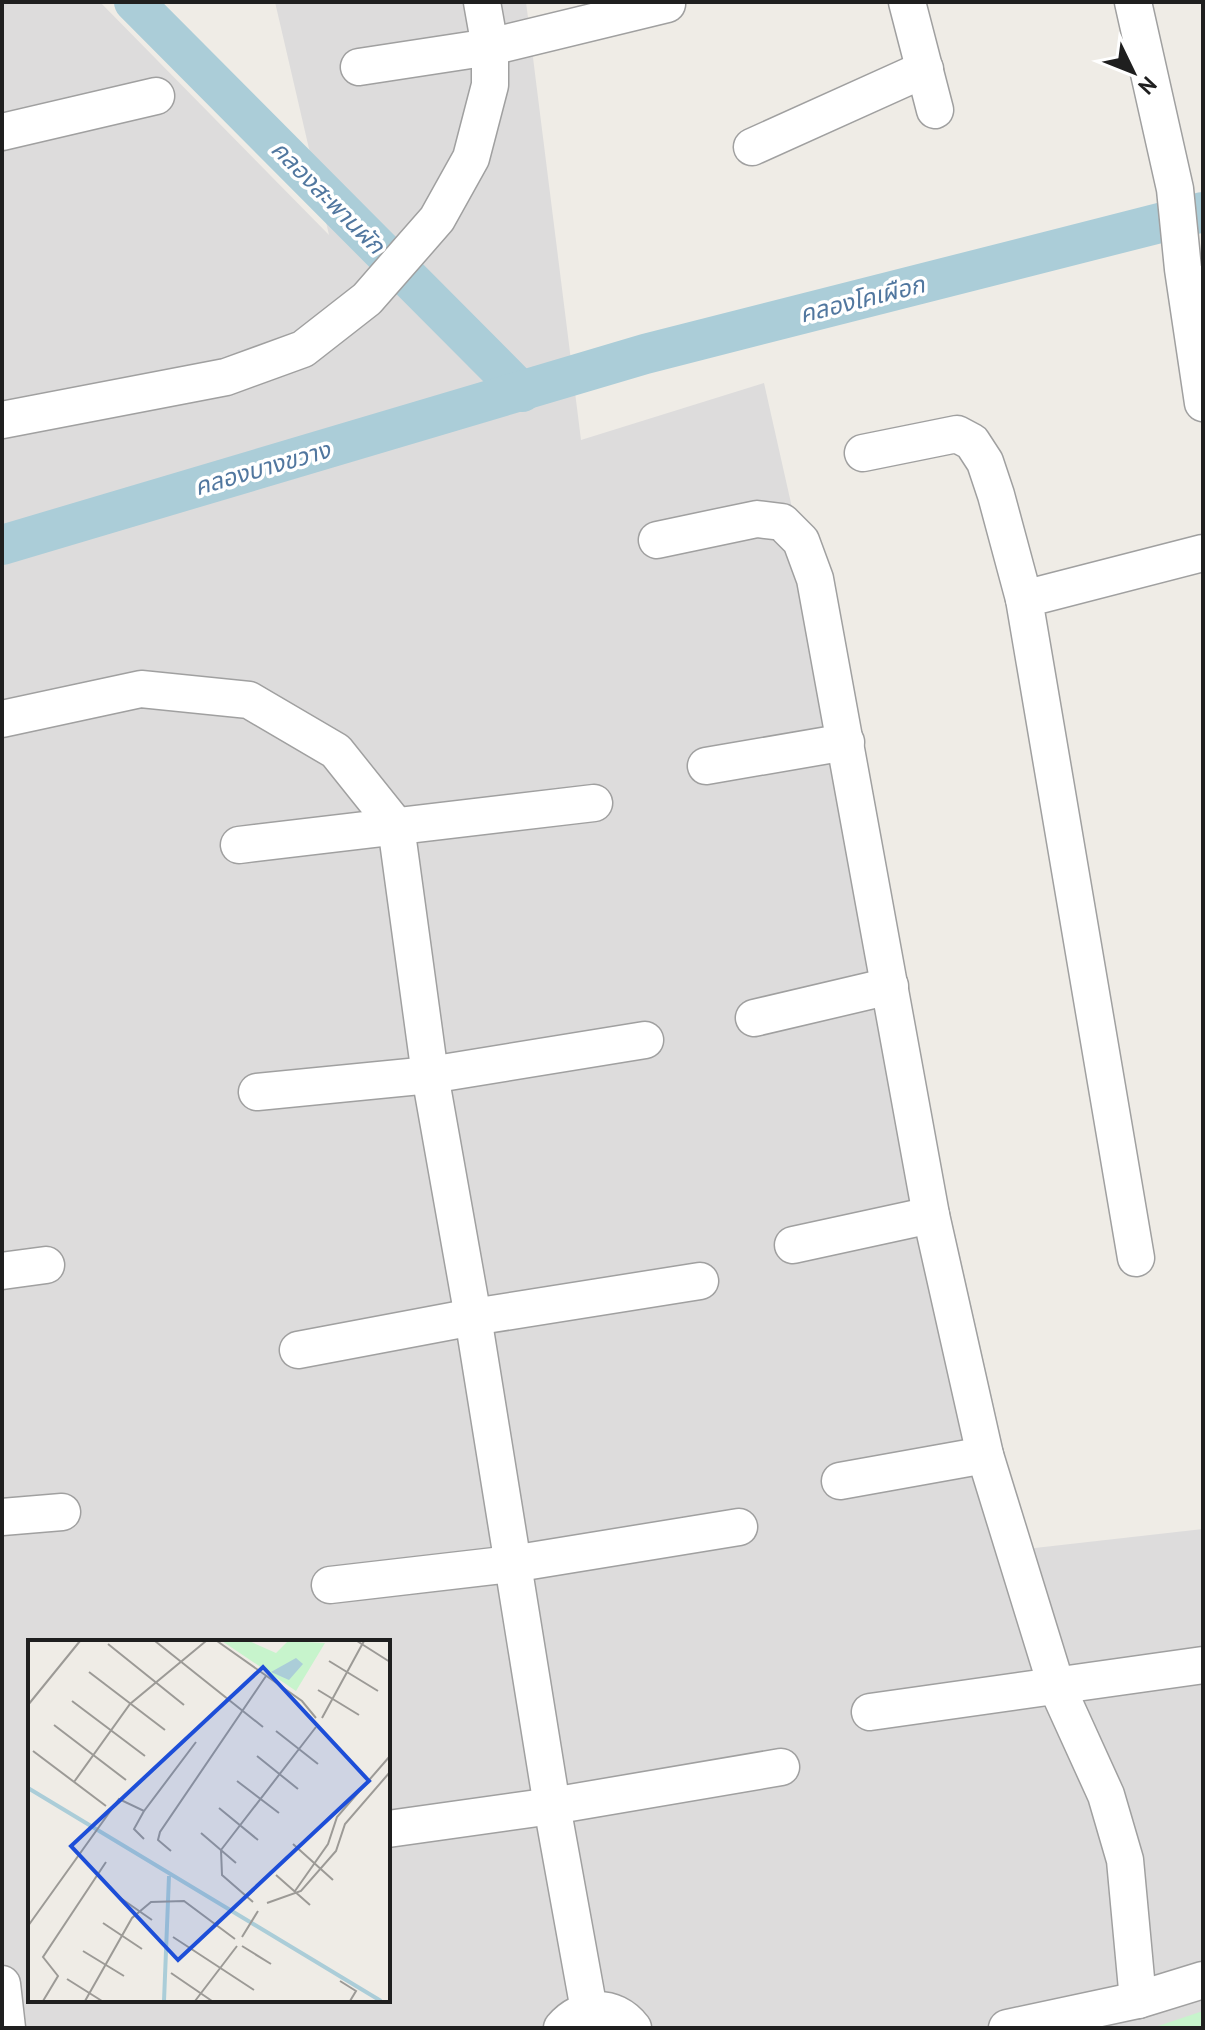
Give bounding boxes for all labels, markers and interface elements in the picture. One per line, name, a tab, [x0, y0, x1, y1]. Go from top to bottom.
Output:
north arrow	[1093, 32, 1173, 112]
text: N	[1132, 71, 1163, 100]
water label: คลองสะพานผัก	[265, 134, 392, 261]
water label: คลองโคเผือก	[796, 268, 929, 329]
water label: คลองบางขวาง	[191, 434, 335, 502]
inset map	[28, 1640, 390, 2002]

